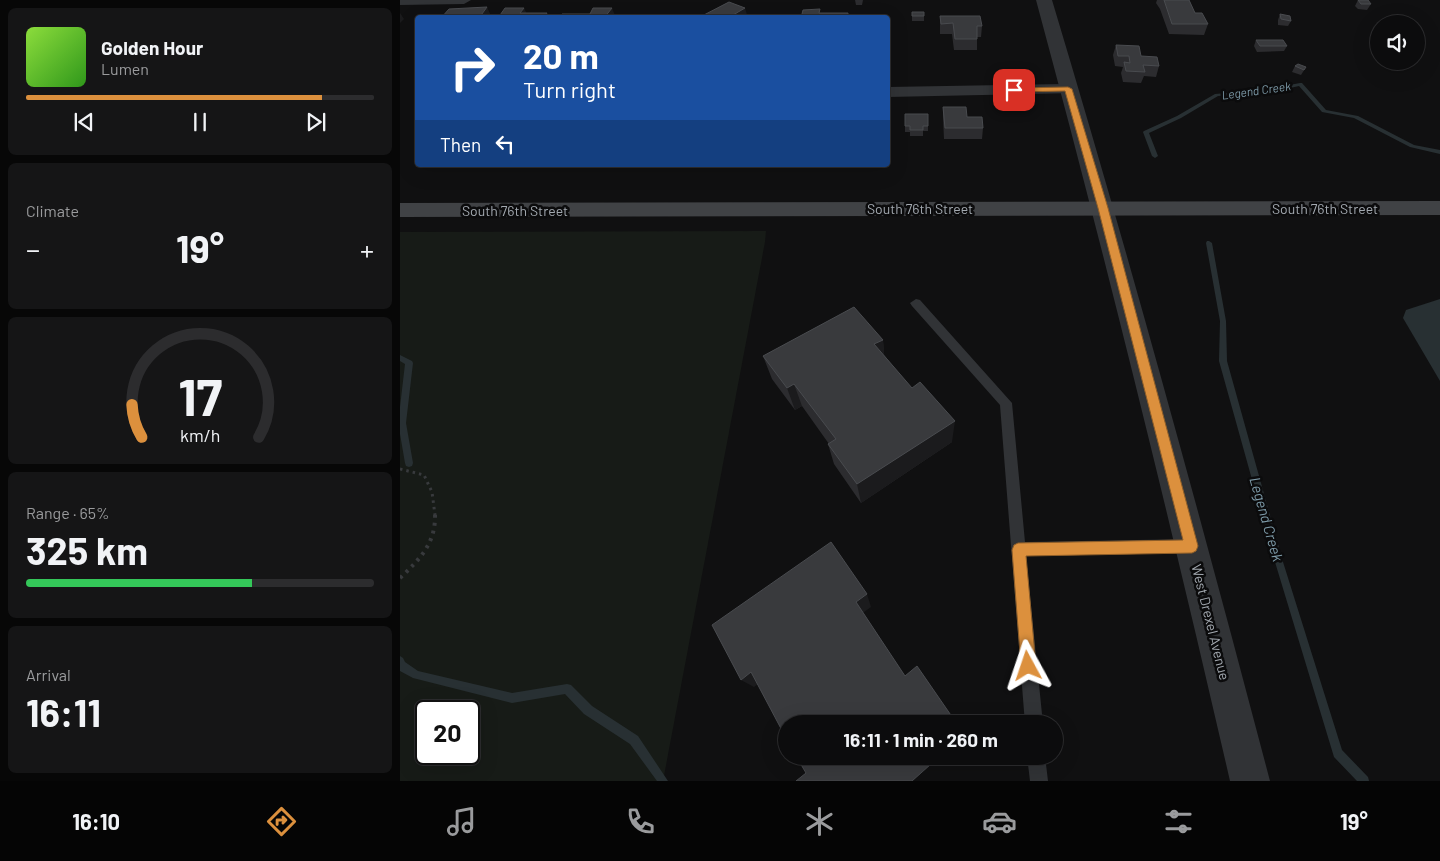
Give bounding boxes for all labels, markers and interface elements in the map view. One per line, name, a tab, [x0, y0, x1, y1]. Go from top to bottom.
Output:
map controls	[1370, 15, 1425, 70]
button: sound	[1370, 15, 1425, 70]
text: 20 m	[523, 34, 599, 76]
icon: right	[440, 35, 505, 100]
text: Golden Hour	[101, 36, 203, 59]
text: Lumen	[101, 59, 149, 78]
pin	[993, 69, 1035, 111]
text: Turn right	[523, 76, 616, 102]
icon: arrive	[1000, 76, 1028, 104]
water label: Legend Creek	[1221, 78, 1292, 102]
icon: previous	[70, 108, 98, 136]
icon: pause	[186, 108, 214, 136]
icon: next	[302, 108, 330, 136]
icon: left	[491, 130, 519, 158]
text: Then	[440, 133, 481, 156]
street label: South 76th Street	[867, 200, 973, 217]
street label: South 76th Street	[1272, 200, 1378, 217]
text: Climate	[26, 201, 79, 220]
street label: South 76th Street	[462, 202, 568, 219]
text: 19°	[176, 225, 224, 271]
text: −	[26, 232, 40, 266]
text: +	[360, 232, 374, 266]
text: 17	[178, 364, 222, 426]
text: km/h	[180, 424, 220, 446]
water label: Legend Creek	[1246, 475, 1288, 564]
text: Range · 65%	[26, 503, 109, 522]
text: 325 km	[26, 527, 148, 573]
street label: West Drexel Avenue	[1188, 562, 1234, 682]
position arrow	[1001, 639, 1053, 691]
text: Arrival	[26, 665, 71, 684]
text: 16:11	[26, 689, 101, 735]
speed limit sign: 20	[415, 700, 480, 765]
text: 16:11 · 1 min · 260 m	[843, 728, 998, 751]
icon: directions	[264, 804, 299, 839]
icon: music	[444, 804, 479, 839]
icon: phone	[623, 804, 658, 839]
icon: climate	[802, 804, 837, 839]
icon: car	[982, 804, 1017, 839]
icon: filters	[1161, 804, 1196, 839]
text: 16:10	[72, 808, 120, 834]
text: 19°	[1340, 808, 1368, 834]

